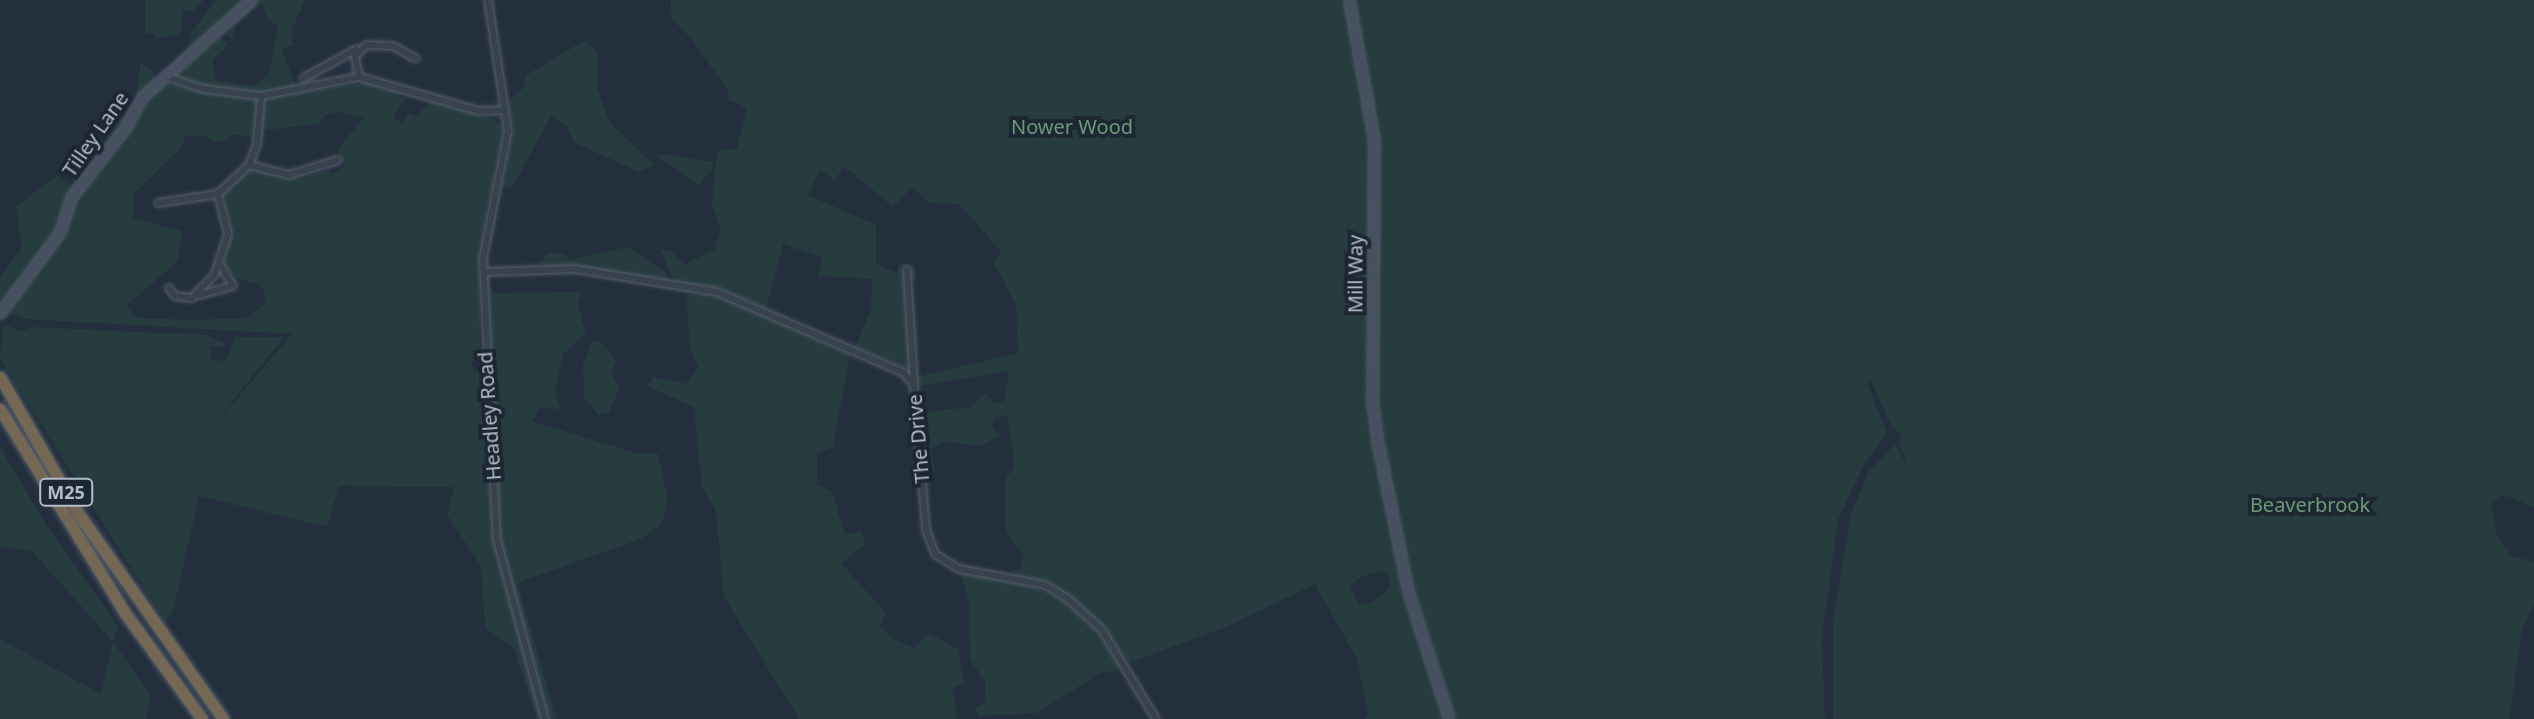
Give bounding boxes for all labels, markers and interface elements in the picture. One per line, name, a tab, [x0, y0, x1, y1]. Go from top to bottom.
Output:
street label: Tilley Lane	[57, 87, 133, 181]
park label: Nower Wood	[1011, 114, 1133, 138]
street label: Mill Way	[1343, 235, 1367, 313]
street label: Headley Road	[473, 351, 505, 481]
street label: The Drive	[902, 393, 934, 485]
road number: M25	[38, 478, 94, 506]
park label: Beaverbrook	[2250, 492, 2370, 516]

